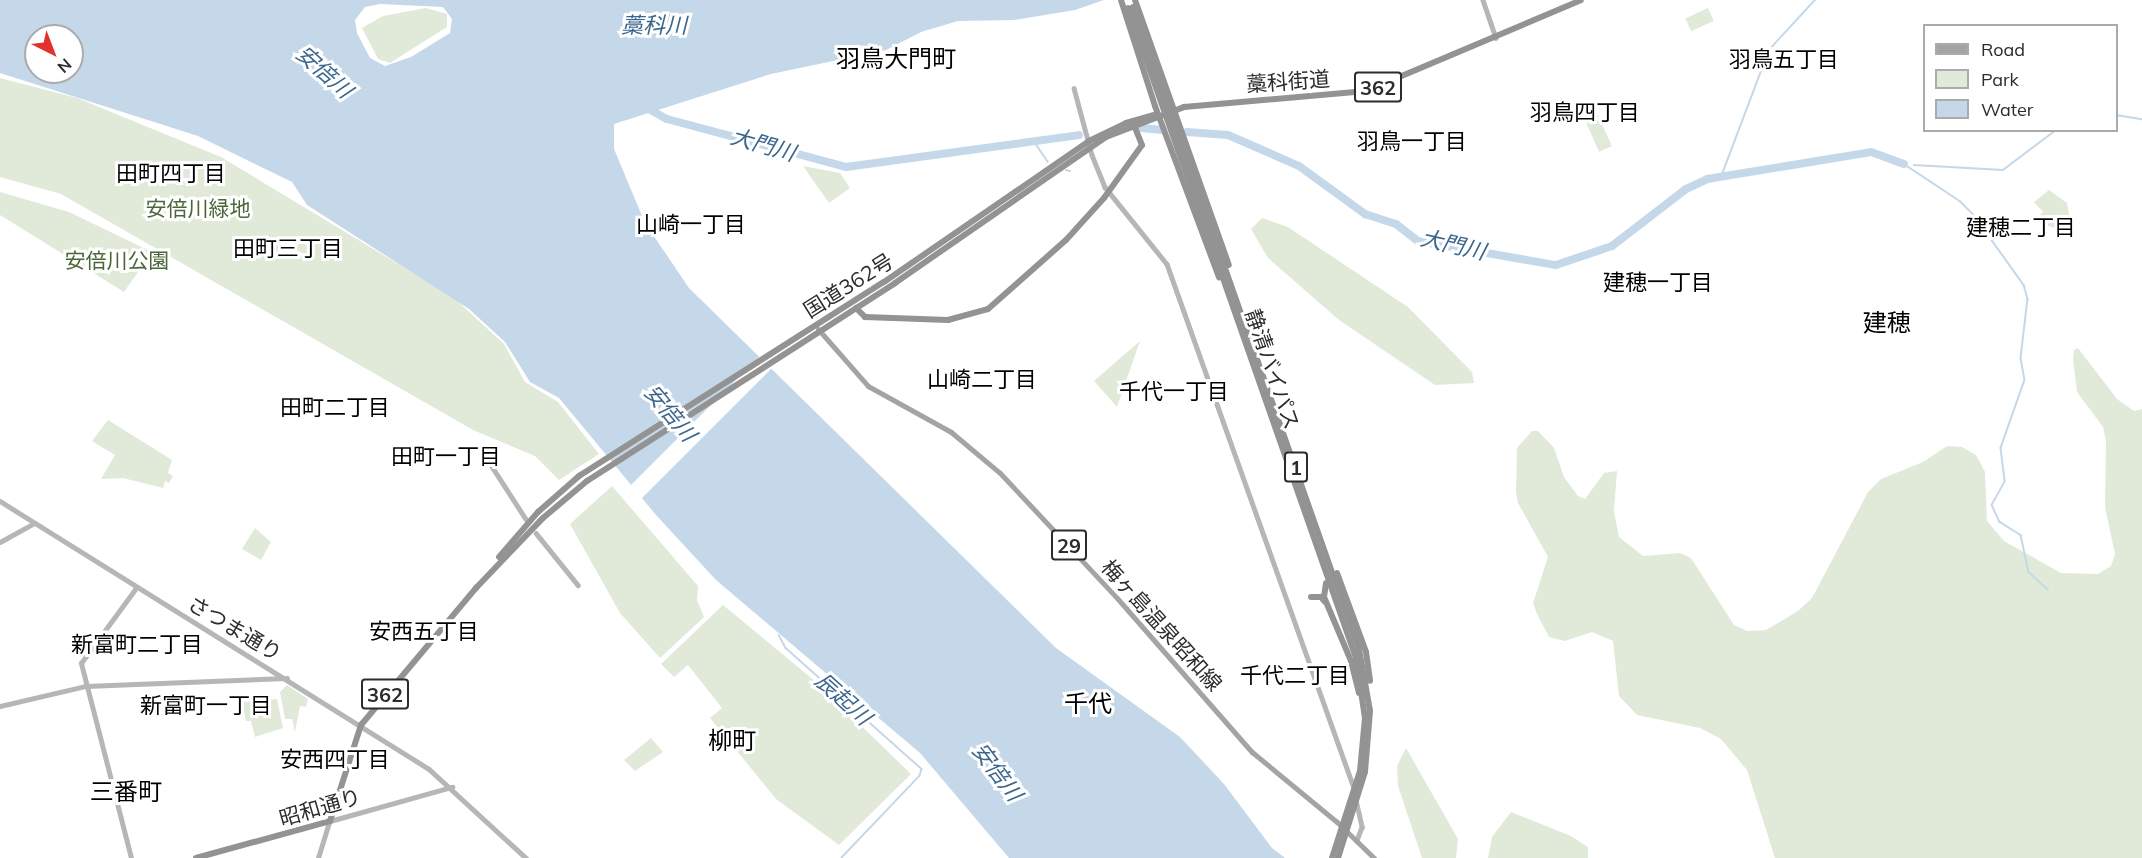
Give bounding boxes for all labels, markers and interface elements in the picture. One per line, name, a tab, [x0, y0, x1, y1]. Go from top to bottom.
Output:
water label: 藁科川	[621, 13, 687, 39]
north arrow	[24, 24, 84, 84]
legend	[1923, 24, 2118, 132]
text: Road	[1981, 38, 2025, 61]
water label: 安倍川	[291, 40, 357, 104]
district label: 羽鳥大門町	[836, 45, 956, 73]
district label: 羽鳥五丁目	[1729, 47, 1839, 73]
text: N	[54, 54, 76, 77]
street label: 藁科街道	[1245, 66, 1331, 96]
text: Park	[1981, 68, 2019, 91]
road number: 362	[1354, 70, 1402, 104]
text: Water	[1981, 98, 2033, 121]
district label: 羽鳥四丁目	[1530, 100, 1640, 126]
water label: 大門川	[728, 123, 798, 167]
district label: 羽鳥一丁目	[1357, 129, 1467, 155]
district label: 田町四丁目	[116, 161, 226, 187]
park label: 安倍川緑地	[146, 195, 250, 221]
district label: 山崎一丁目	[636, 212, 746, 238]
district label: 建穂二丁目	[1966, 215, 2076, 241]
water label: 大門川	[1418, 225, 1488, 265]
district label: 田町三丁目	[233, 236, 343, 262]
park label: 安倍川公園	[65, 247, 169, 273]
street label: 国道362号	[799, 248, 897, 322]
district label: 建穂一丁目	[1603, 270, 1713, 296]
street label: 静清バイパス	[1241, 305, 1305, 433]
district label: 建穂	[1863, 309, 1911, 337]
district label: 山崎二丁目	[927, 367, 1037, 393]
water label: 安倍川	[639, 379, 701, 447]
district label: 千代一丁目	[1119, 379, 1229, 405]
district label: 田町二丁目	[280, 395, 390, 421]
district label: 田町一丁目	[391, 444, 501, 470]
road number: 1	[1284, 450, 1308, 484]
road number: 29	[1051, 528, 1087, 562]
street label: 梅ヶ島温泉昭和線	[1096, 554, 1228, 696]
street label: さつま通り	[184, 590, 286, 666]
district label: 安西五丁目	[369, 619, 479, 645]
district label: 新富町二丁目	[71, 632, 203, 658]
district label: 千代二丁目	[1240, 663, 1350, 689]
water label: 辰起川	[810, 667, 876, 731]
road number: 362	[361, 677, 409, 711]
district label: 千代	[1064, 690, 1112, 718]
district label: 新富町一丁目	[140, 693, 272, 719]
district label: 柳町	[708, 727, 756, 755]
water label: 安倍川	[967, 738, 1027, 806]
district label: 安西四丁目	[280, 747, 390, 773]
district label: 三番町	[90, 778, 162, 806]
street label: 昭和通り	[276, 783, 364, 831]

